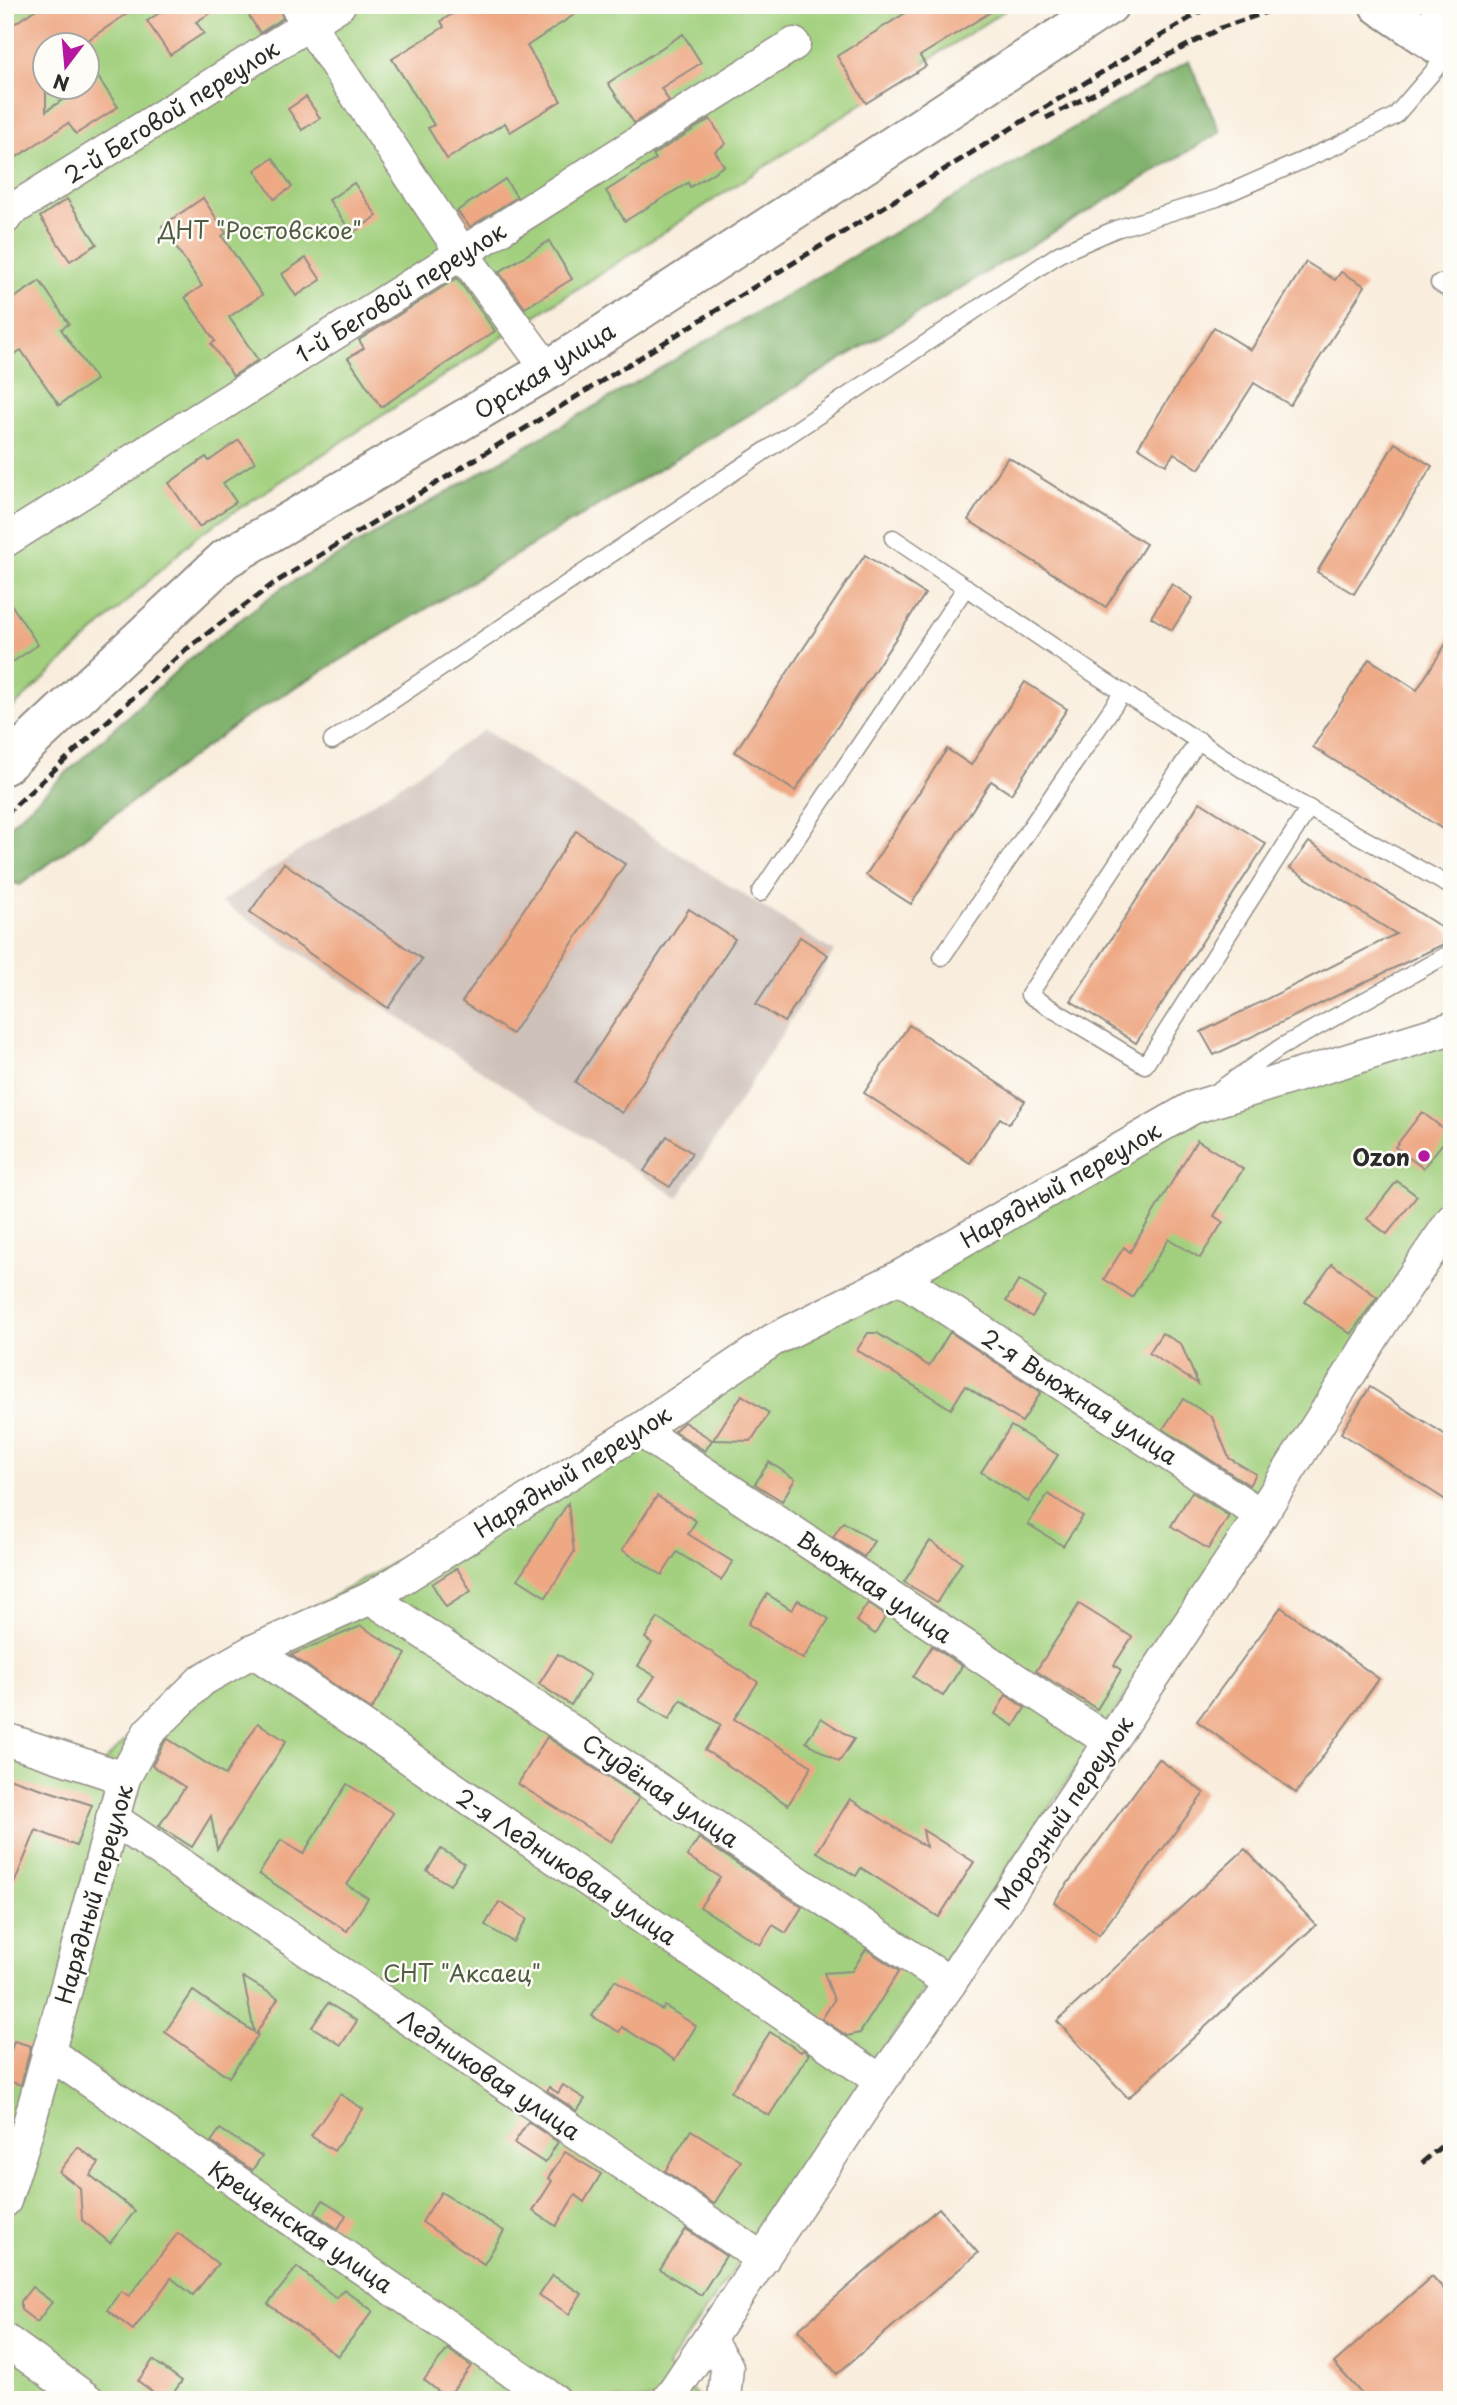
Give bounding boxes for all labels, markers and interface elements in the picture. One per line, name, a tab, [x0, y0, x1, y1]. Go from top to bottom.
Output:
street label: 2-й Беговой переулок	[57, 30, 286, 192]
north arrow	[32, 32, 102, 102]
text: N	[50, 68, 72, 99]
park label: ДНТ "Ростовское"	[157, 212, 362, 247]
street label: 1-й Беговой переулок	[288, 213, 512, 371]
street label: Орская улица	[467, 312, 622, 427]
street label: Нарядный переулок	[953, 1112, 1167, 1256]
place label: Ozon	[1352, 1139, 1410, 1174]
marker: Ozon	[1416, 1148, 1432, 1164]
street label: 2-я Вьюжная улица	[975, 1319, 1185, 1473]
street label: Нарядный переулок	[467, 1396, 678, 1546]
street label: Вьюжная улица	[790, 1521, 960, 1651]
street label: Морозный переулок	[985, 1708, 1141, 1916]
street label: Студёная улица	[575, 1724, 747, 1856]
street label: 2-я Ледниковая улица	[450, 1779, 685, 1953]
street label: Нарядный переулок	[45, 1780, 141, 2008]
park label: СНТ "Аксаец"	[383, 1955, 541, 1990]
street label: Ледниковая улица	[392, 2000, 588, 2148]
street label: Крещенская улица	[202, 2151, 401, 2301]

